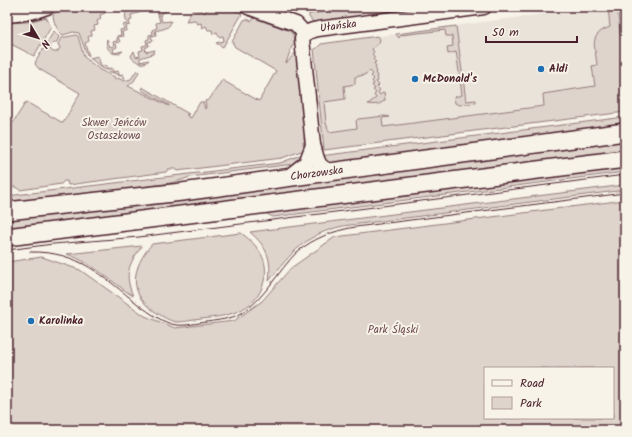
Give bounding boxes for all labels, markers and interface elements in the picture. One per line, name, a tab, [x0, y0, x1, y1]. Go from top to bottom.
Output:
street label: Ułańska	[319, 15, 358, 38]
north arrow	[18, 18, 58, 58]
scale bar	[486, 18, 577, 44]
text: 50 m	[492, 23, 519, 42]
text: N	[36, 35, 54, 52]
place label: Aldi	[549, 60, 569, 78]
marker: Aldi	[536, 64, 546, 74]
place label: McDonald's	[423, 70, 478, 88]
marker: McDonald's	[410, 74, 420, 84]
park label: Skwer Jeńców Ostaszkowa	[82, 114, 147, 145]
street label: Chorzowska	[289, 161, 344, 186]
place label: Karolinka	[39, 312, 84, 330]
marker: Karolinka	[26, 316, 36, 326]
park label: Park Śląski	[368, 321, 419, 339]
legend	[484, 367, 614, 419]
text: Road	[520, 374, 545, 393]
text: Park	[520, 394, 542, 413]

